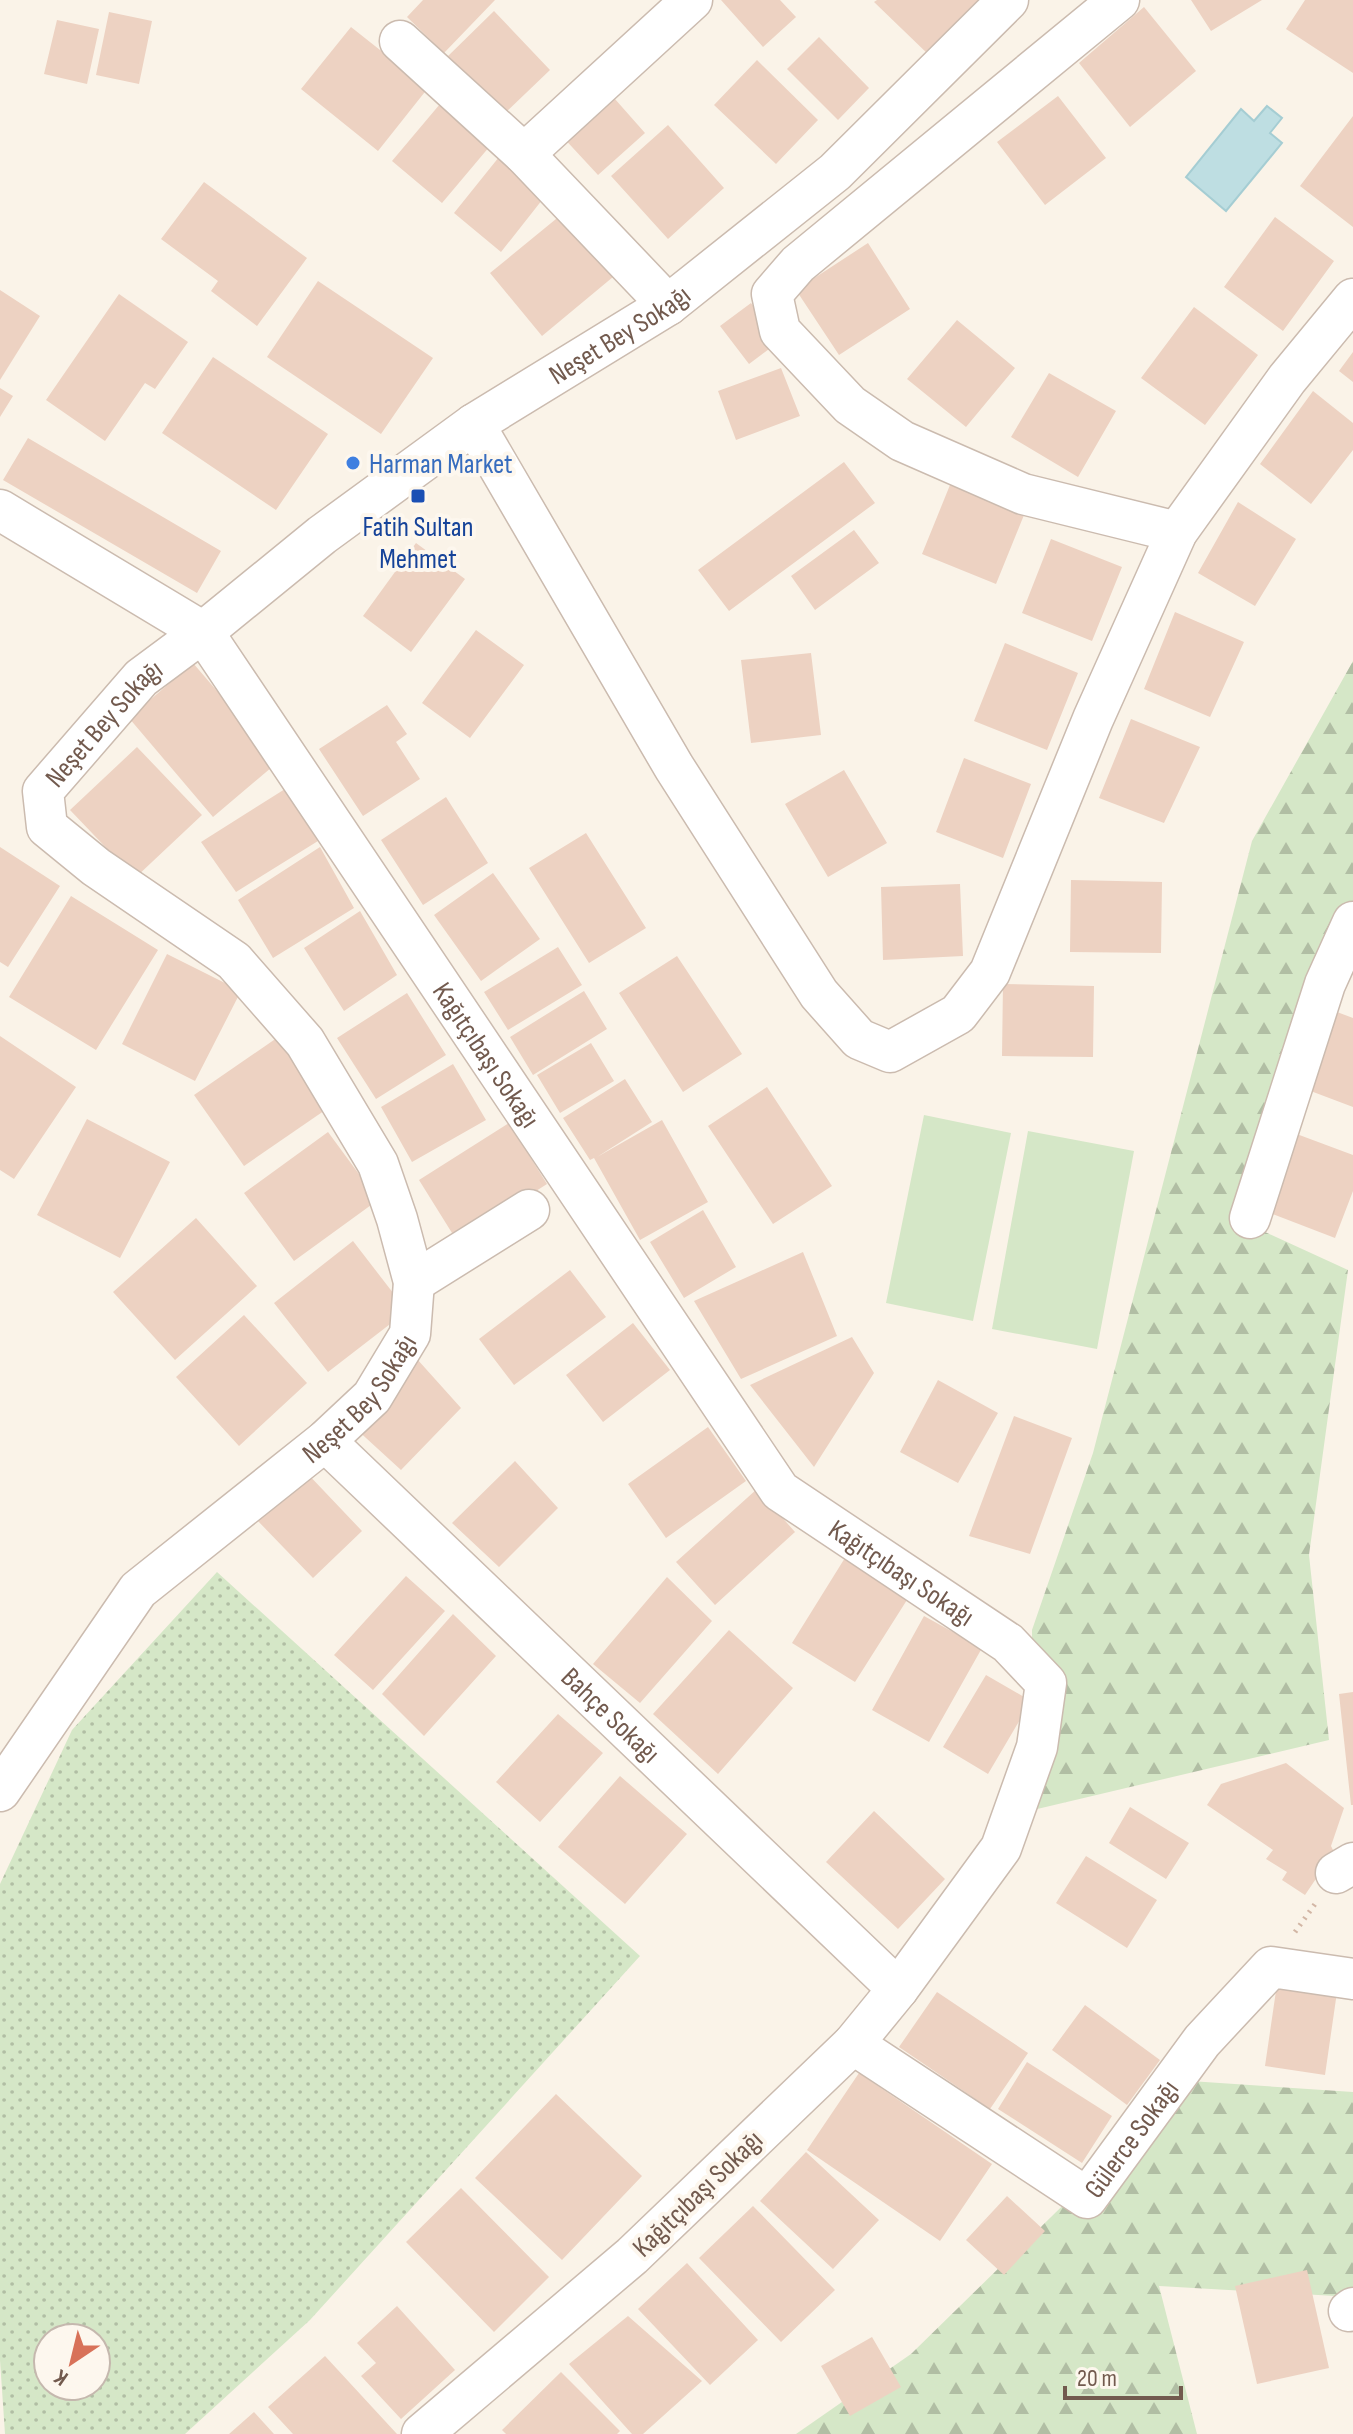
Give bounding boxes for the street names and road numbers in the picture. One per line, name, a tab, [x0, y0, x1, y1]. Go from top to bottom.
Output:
street label: Neşet Bey Sokağı	[543, 279, 697, 392]
street label: Neşet Bey Sokağı	[39, 653, 169, 794]
street label: Kağıtçıbaşı Sokağı	[425, 977, 546, 1134]
street label: Neşet Bey Sokağı	[296, 1329, 424, 1471]
street label: Kağıtçıbaşı Sokağı	[822, 1513, 980, 1634]
street label: Bahçe Sokağı	[554, 1661, 666, 1770]
street label: Gülerce Sokağı	[1078, 2074, 1186, 2205]
street label: Kağıtçıbaşı Sokağı	[626, 2124, 770, 2264]

